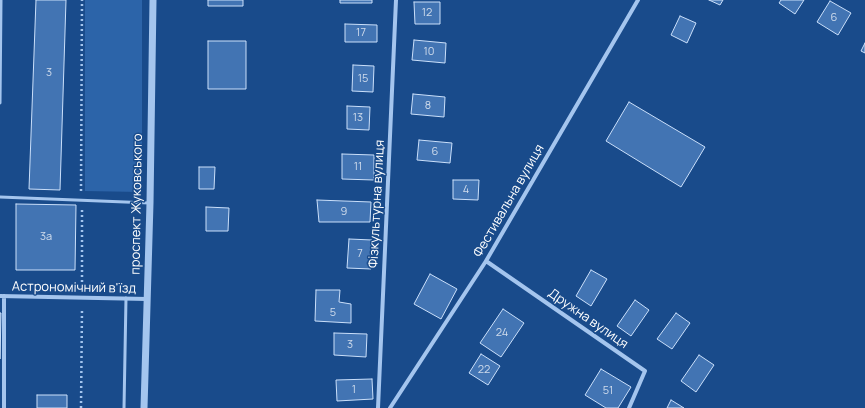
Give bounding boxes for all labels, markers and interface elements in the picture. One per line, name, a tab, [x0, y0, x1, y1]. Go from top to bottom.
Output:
house number: 12	[422, 6, 432, 20]
house number: 6	[831, 11, 837, 25]
house number: 17	[356, 26, 366, 40]
house number: 10	[424, 45, 434, 59]
house number: 3	[46, 66, 52, 80]
house number: 15	[358, 72, 368, 86]
house number: 8	[425, 99, 431, 113]
house number: 13	[353, 111, 363, 125]
street label: проспект Жуковського	[128, 133, 146, 275]
street label: Фізкультурна вулиця	[366, 139, 388, 269]
street label: Фестивальна вулиця	[470, 142, 548, 260]
house number: 6	[432, 145, 438, 159]
house number: 11	[354, 160, 362, 174]
house number: 4	[463, 183, 469, 197]
house number: 9	[341, 205, 347, 219]
house number: 3а	[40, 230, 52, 244]
house number: 7	[357, 247, 363, 261]
street label: Астрономічний в'їзд	[12, 279, 136, 297]
street label: Дружна вулиця	[545, 286, 631, 352]
house number: 5	[330, 306, 336, 320]
house number: 24	[496, 326, 508, 340]
house number: 3	[347, 338, 353, 352]
house number: 22	[478, 363, 490, 377]
house number: 1	[352, 383, 356, 397]
house number: 51	[603, 384, 613, 398]

